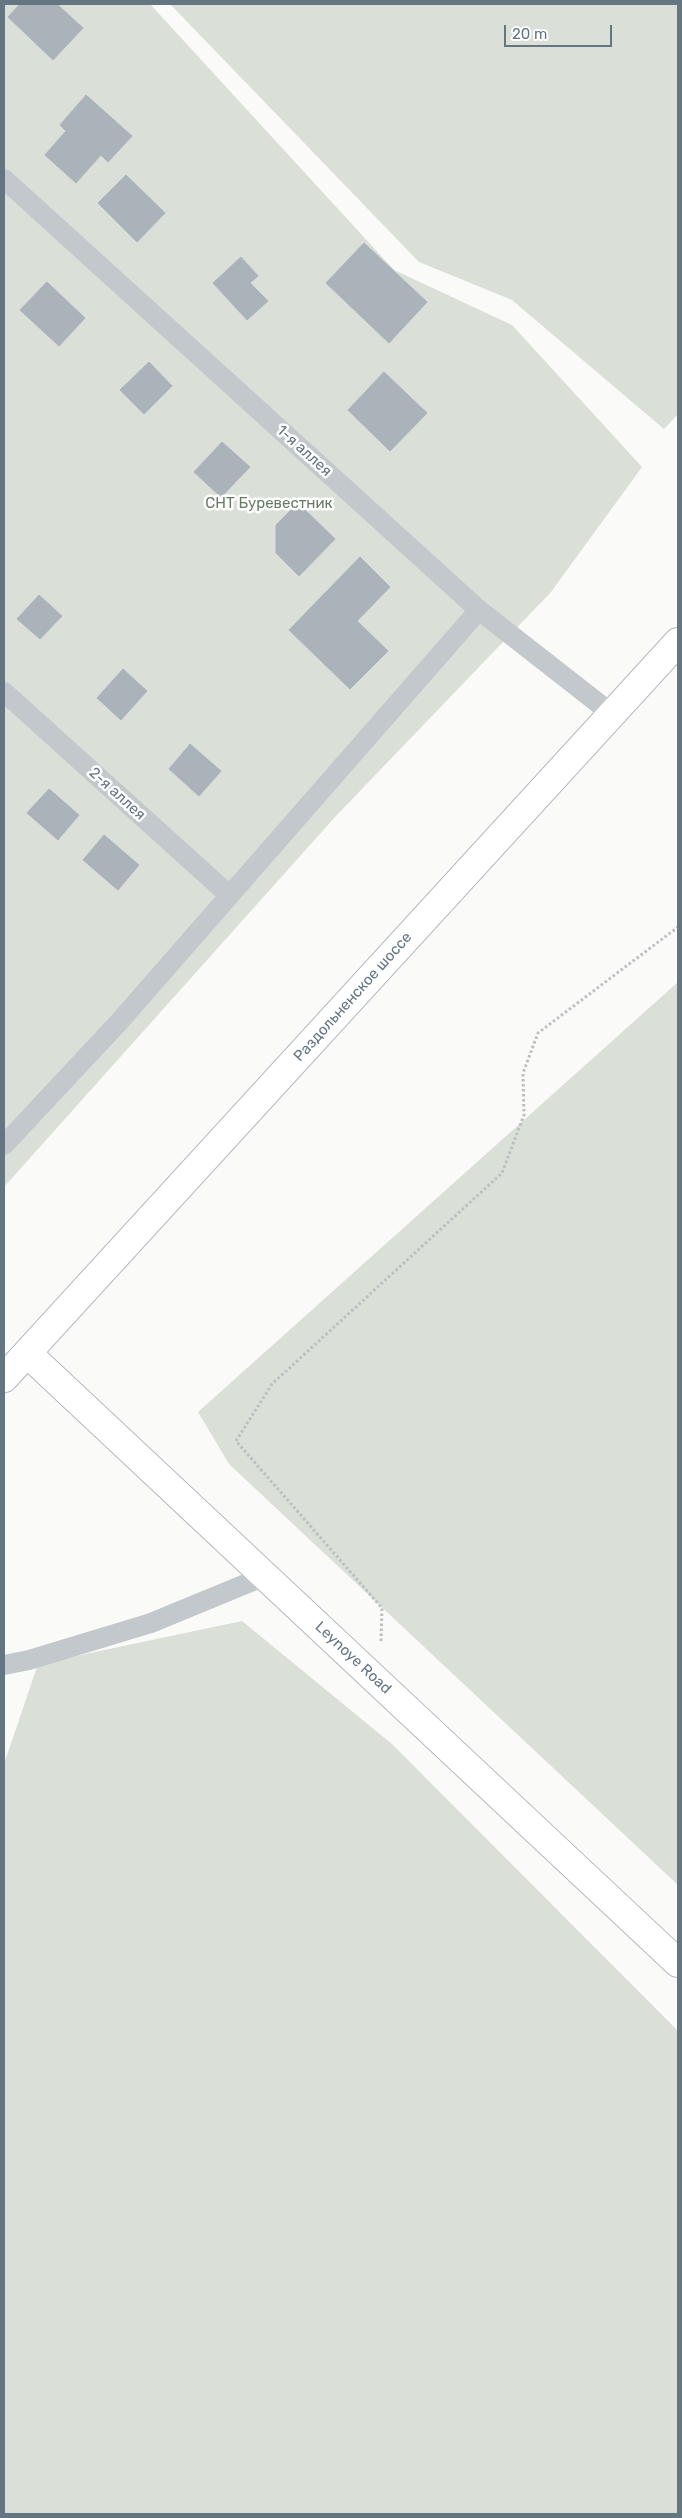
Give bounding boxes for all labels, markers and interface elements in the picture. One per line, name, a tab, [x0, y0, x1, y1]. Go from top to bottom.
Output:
scale bar	[507, 15, 614, 47]
text: 20 m	[512, 25, 547, 43]
street label: 1-я аллея	[273, 422, 335, 480]
park label: СНТ Буревестник	[205, 495, 333, 513]
street label: 2-я аллея	[85, 764, 149, 824]
street label: Раздольненское шоссе	[290, 929, 416, 1065]
street label: Leynoye Road	[311, 1618, 395, 1698]

